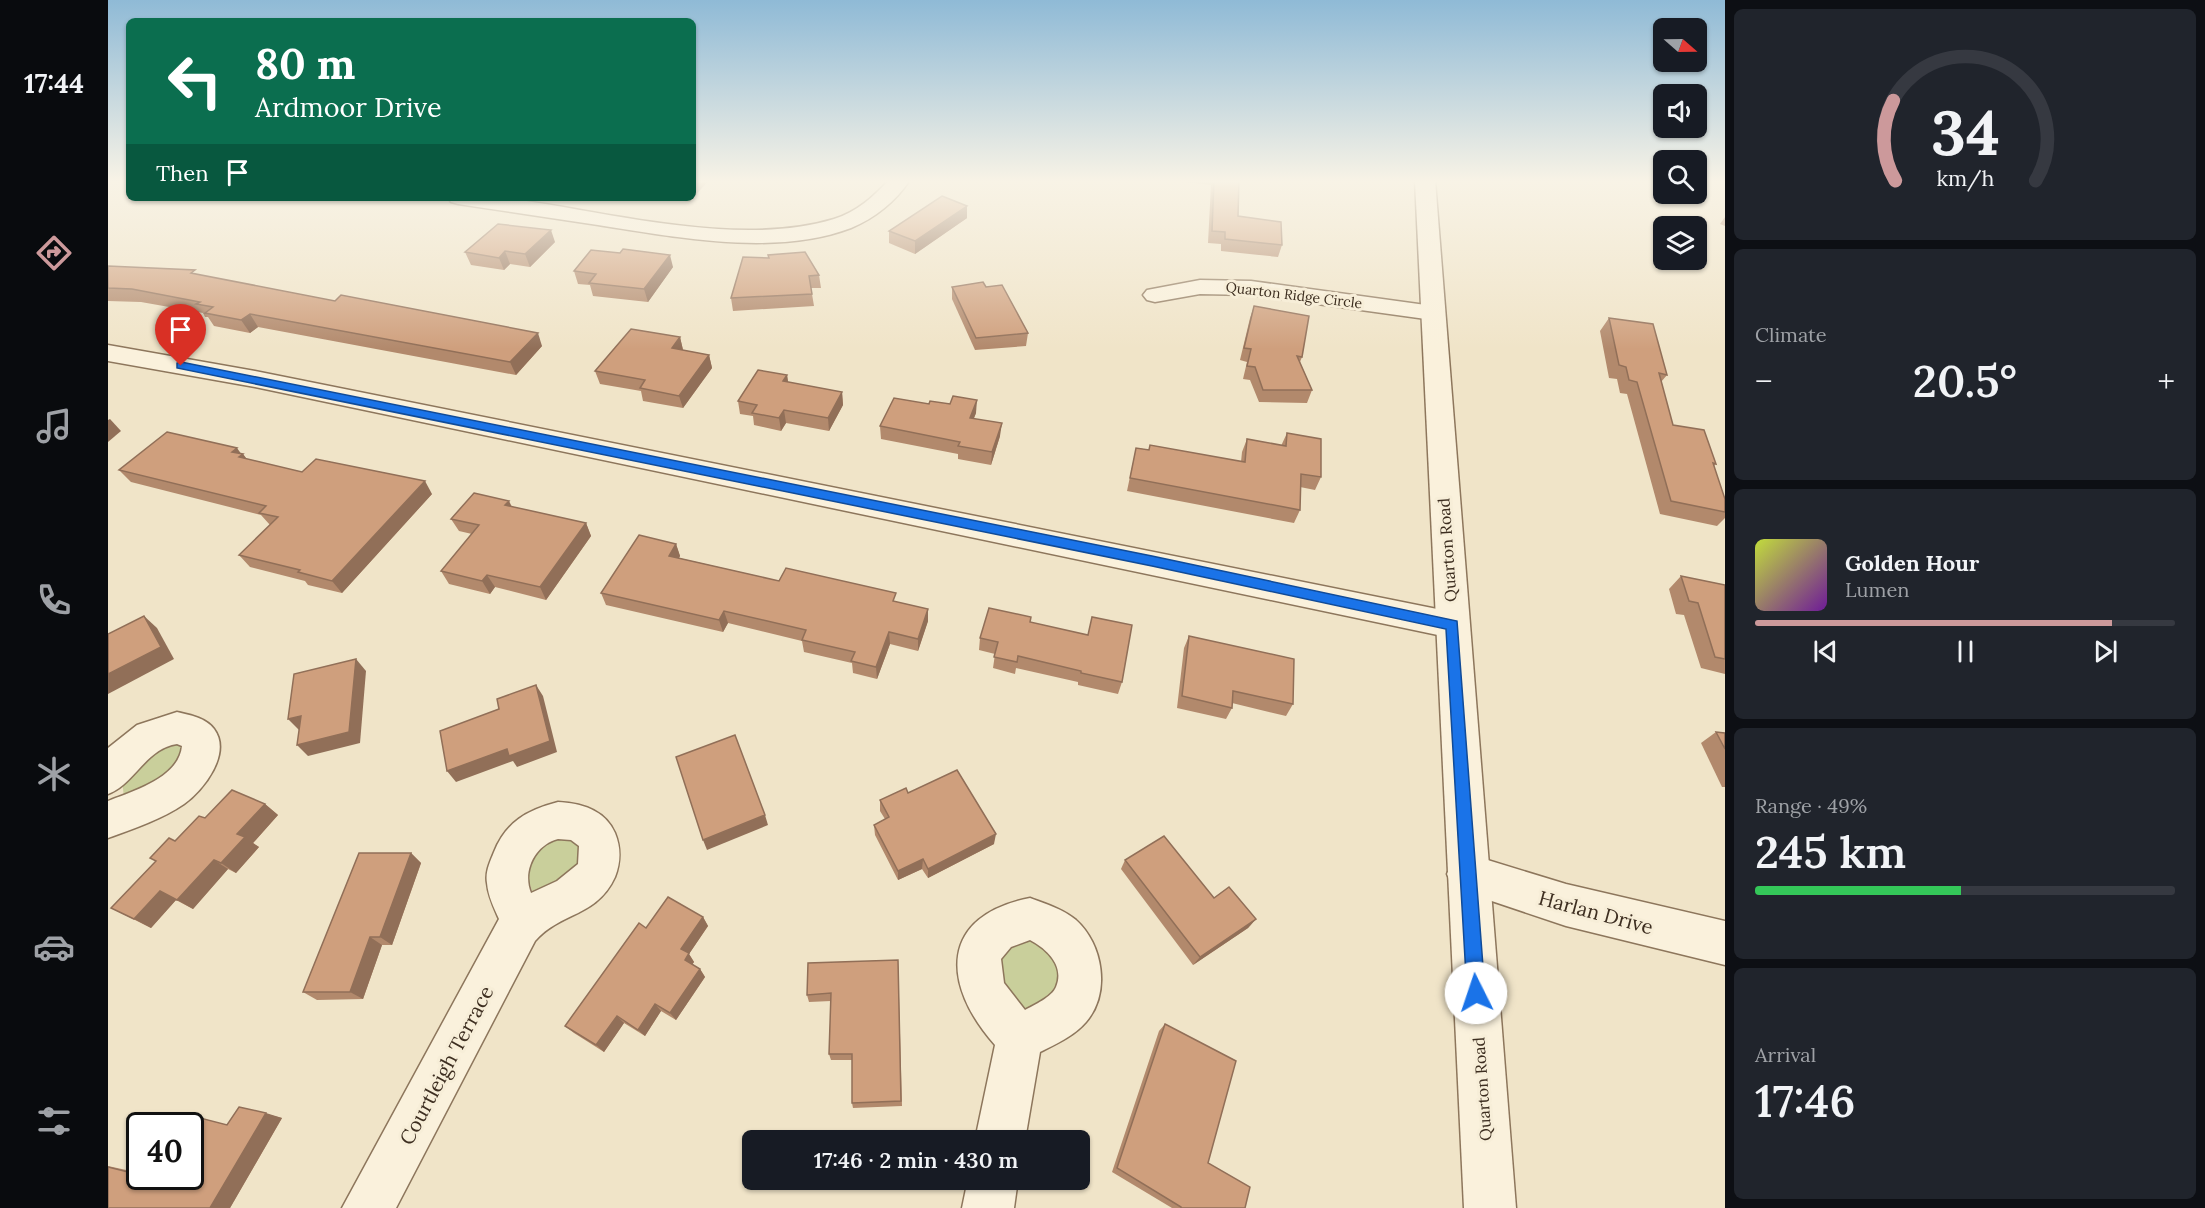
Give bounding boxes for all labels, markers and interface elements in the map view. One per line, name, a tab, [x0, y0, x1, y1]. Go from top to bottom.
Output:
north arrow	[1653, 18, 1707, 72]
map controls	[1653, 18, 1707, 270]
text: 80 m	[255, 37, 355, 91]
icon: left	[156, 42, 234, 120]
text: 17:44	[24, 66, 84, 100]
button: sound	[1653, 84, 1707, 138]
text: Ardmoor Drive	[255, 90, 442, 124]
text: 34	[1930, 93, 2000, 173]
button: search	[1653, 150, 1707, 204]
icon: arrive	[221, 156, 254, 189]
text: Then	[156, 159, 209, 187]
text: km/h	[1936, 165, 1994, 193]
button: layers	[1653, 216, 1707, 270]
icon: directions	[33, 232, 75, 274]
street label: Quarton Ridge Circle	[1225, 278, 1364, 312]
pin	[155, 304, 206, 366]
icon: arrive	[164, 313, 197, 346]
text: Climate	[1755, 322, 1827, 347]
text: 20.5°	[1913, 352, 2017, 409]
text: −	[1755, 360, 1773, 402]
text: +	[2158, 360, 2175, 402]
icon: music	[33, 405, 75, 447]
street label: Quarton Road	[1433, 497, 1461, 603]
text: Golden Hour	[1845, 549, 1979, 577]
text: Lumen	[1845, 577, 1909, 602]
icon: phone	[33, 579, 75, 621]
icon: previous	[1809, 635, 1842, 668]
icon: pause	[1949, 635, 1982, 668]
icon: next	[2089, 635, 2122, 668]
icon: climate	[33, 753, 75, 795]
text: Range · 49%	[1755, 793, 1867, 818]
text: 245 km	[1755, 823, 1906, 880]
street label: Harlan Drive	[1536, 885, 1656, 939]
icon: car	[33, 926, 75, 968]
position arrow	[1444, 961, 1508, 1025]
street label: Courtleigh Terrace	[394, 981, 499, 1149]
street label: Quarton Road	[1468, 1036, 1496, 1142]
text: Arrival	[1755, 1042, 1816, 1067]
text: 17:46	[1755, 1072, 1855, 1129]
icon: filters	[33, 1100, 75, 1142]
speed limit sign: 40	[126, 1112, 204, 1190]
text: 17:46 · 2 min · 430 m	[814, 1146, 1018, 1174]

